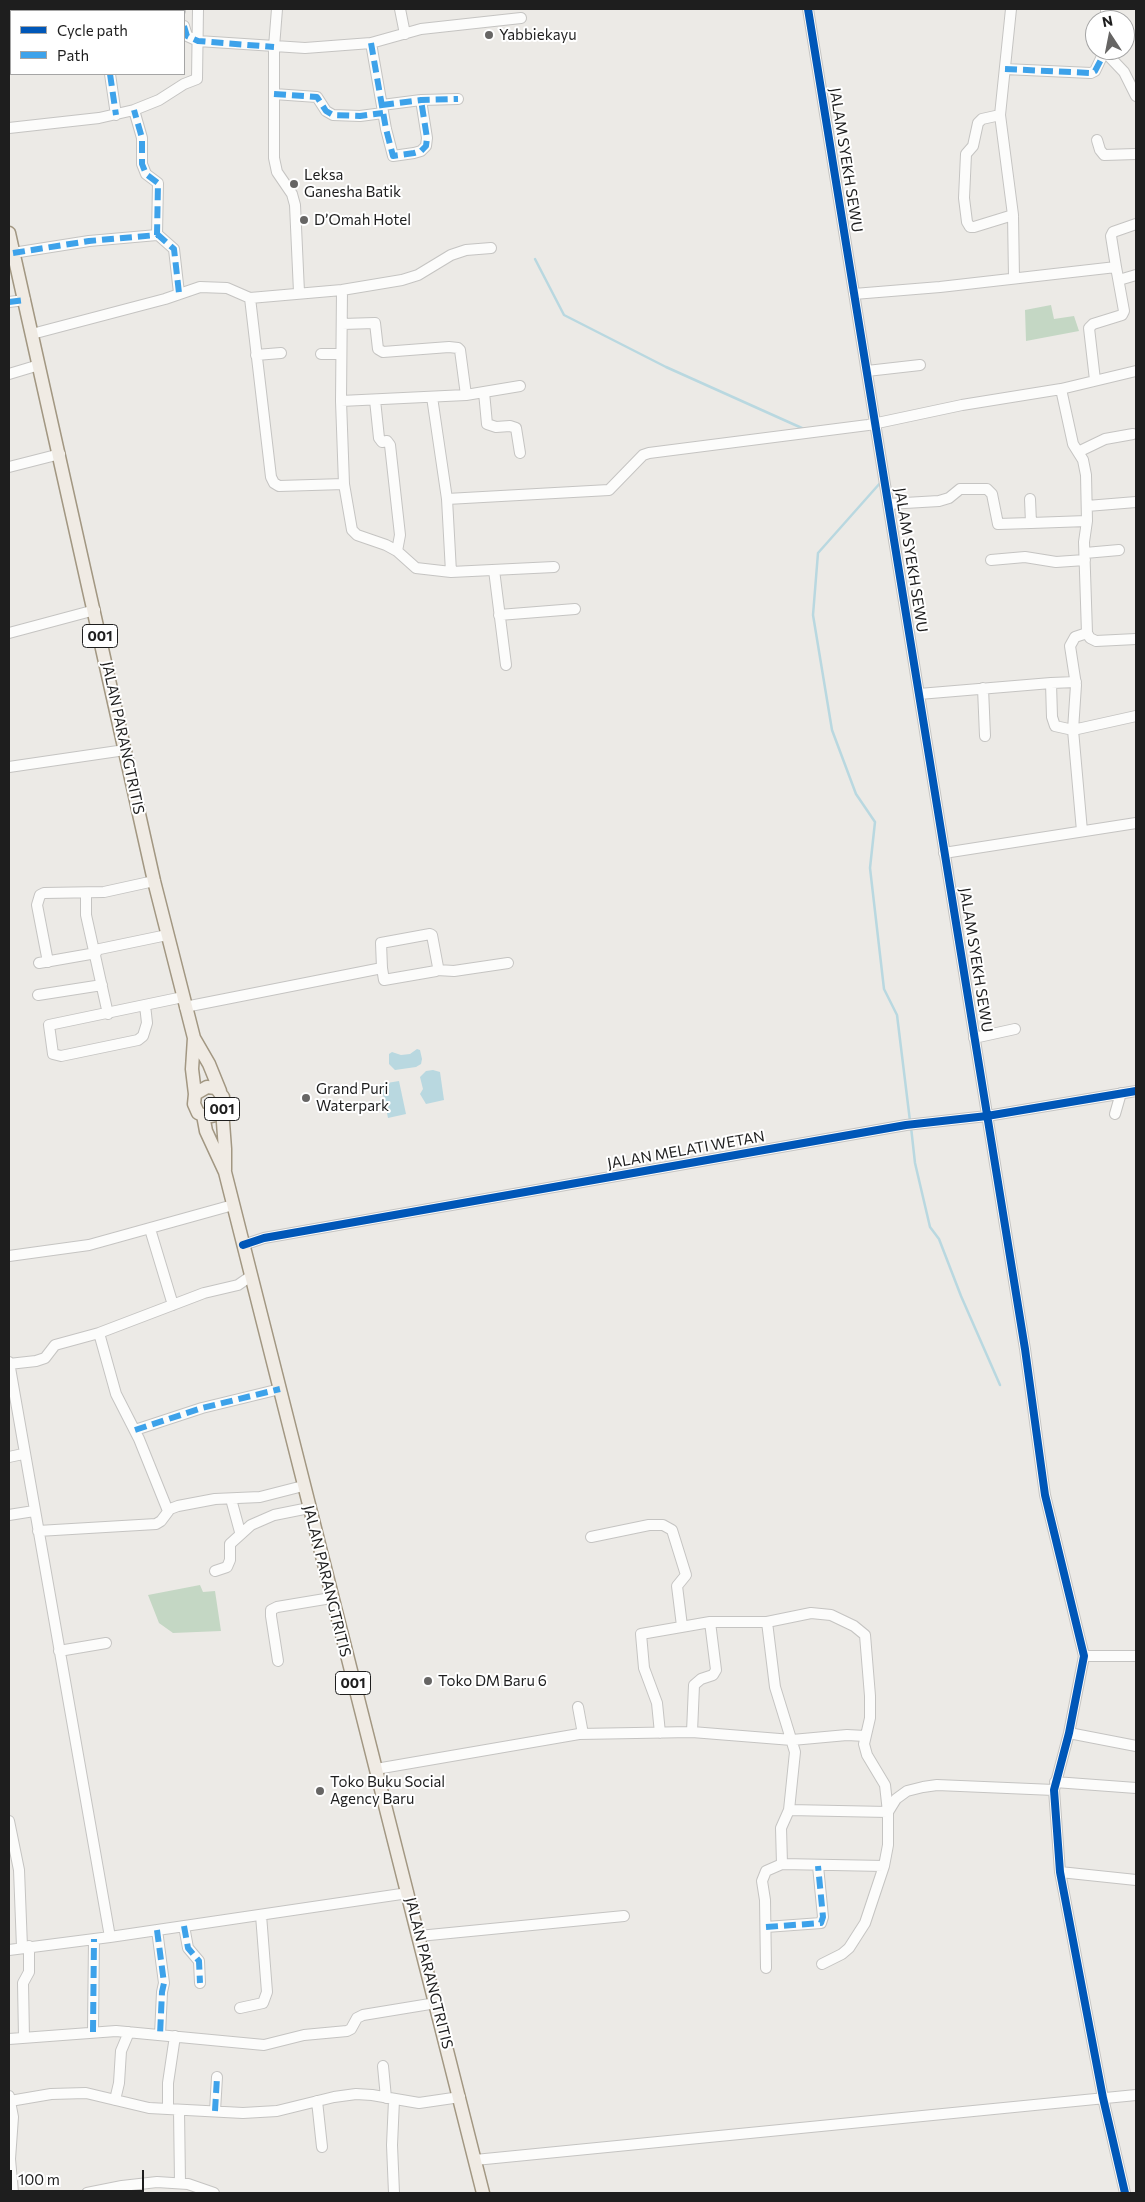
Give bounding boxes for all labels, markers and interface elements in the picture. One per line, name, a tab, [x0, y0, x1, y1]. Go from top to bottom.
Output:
legend	[10, 10, 185, 75]
north arrow	[1085, 10, 1135, 60]
text: N	[1100, 11, 1114, 30]
text: Cycle path	[57, 21, 128, 39]
place label: Yabbiekayu	[499, 26, 577, 44]
marker: Yabbiekayu	[483, 29, 495, 41]
text: Path	[57, 46, 89, 64]
street label: JALAM SYEKH SEWU	[826, 86, 866, 234]
place label: Leksa Ganesha Batik	[304, 166, 401, 201]
marker: Leksa Ganesha Batik	[288, 178, 300, 190]
place label: D’Omah Hotel	[314, 211, 411, 229]
marker: D’Omah Hotel	[298, 214, 310, 226]
street label: JALAM SYEKH SEWU	[891, 486, 931, 634]
road number: 001	[82, 624, 118, 648]
street label: JALAN PARANGTRITIS	[98, 660, 148, 816]
street label: JALAM SYEKH SEWU	[956, 886, 996, 1034]
place label: Grand Puri Waterpark	[316, 1080, 389, 1115]
marker: Grand Puri Waterpark	[300, 1092, 312, 1104]
road number: 001	[204, 1098, 240, 1120]
street label: JALAN MELATI WETAN	[606, 1127, 766, 1173]
street label: JALAN PARANGTRITIS	[299, 1503, 355, 1659]
road number: 001	[336, 1672, 370, 1695]
place label: Toko DM Baru 6	[438, 1672, 547, 1690]
marker: Toko DM Baru 6	[422, 1675, 434, 1687]
place label: Toko Buku Social Agency Baru	[330, 1773, 445, 1808]
marker: Toko Buku Social Agency Baru	[314, 1785, 326, 1797]
street label: JALAN PARANGTRITIS	[401, 1895, 457, 2051]
scale bar	[12, 2160, 146, 2192]
text: 100 m	[18, 2170, 60, 2188]

